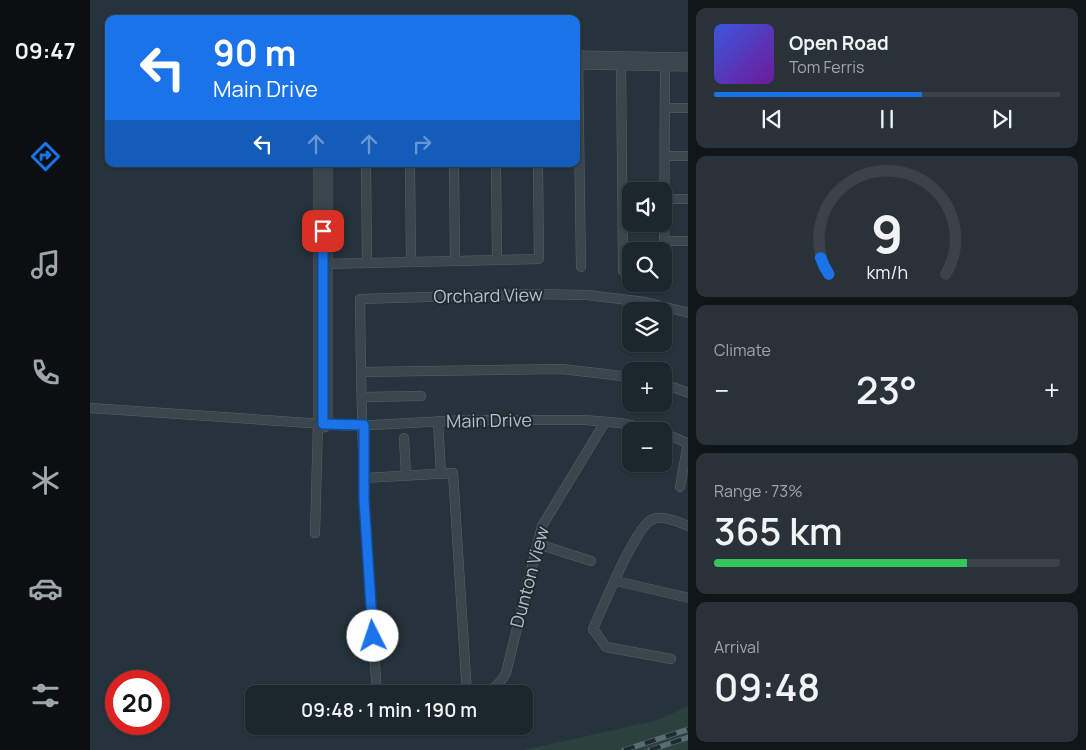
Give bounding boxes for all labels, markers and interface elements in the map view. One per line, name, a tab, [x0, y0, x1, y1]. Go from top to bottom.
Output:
text: 90 m	[213, 29, 296, 77]
text: Open Road	[789, 30, 889, 56]
icon: left	[130, 35, 195, 100]
text: 09:47	[15, 36, 75, 66]
text: Tom Ferris	[789, 56, 864, 78]
text: Main Drive	[213, 74, 318, 104]
icon: previous	[758, 105, 786, 133]
icon: pause	[873, 105, 901, 133]
icon: next	[988, 105, 1016, 133]
icon: left	[249, 130, 277, 158]
icon: ahead	[302, 130, 330, 158]
icon: ahead	[355, 130, 383, 158]
icon: right	[408, 130, 436, 158]
icon: directions	[28, 139, 63, 174]
map controls	[622, 182, 672, 472]
button: sound	[622, 182, 672, 232]
text: 9	[871, 198, 903, 269]
pin	[302, 210, 344, 252]
icon: arrive	[309, 217, 337, 245]
button: search	[622, 242, 672, 292]
icon: music	[28, 247, 63, 282]
text: km/h	[866, 260, 908, 284]
street label: Orchard View	[433, 282, 543, 308]
button: layers	[622, 302, 672, 352]
text: Climate	[714, 339, 771, 361]
icon: phone	[28, 355, 63, 390]
button: +	[622, 362, 672, 412]
text: 23°	[856, 363, 917, 415]
text: −	[714, 371, 729, 409]
text: +	[1044, 371, 1060, 409]
street label: Main Drive	[446, 407, 532, 433]
button: −	[622, 422, 672, 472]
icon: climate	[28, 463, 63, 498]
text: Range · 73%	[714, 480, 803, 502]
text: 365 km	[714, 504, 843, 556]
street label: Dunton View	[504, 523, 554, 630]
icon: car	[28, 571, 63, 606]
position arrow	[346, 609, 398, 661]
text: Arrival	[714, 636, 760, 658]
text: 09:48	[714, 660, 820, 712]
speed limit sign: 20	[105, 670, 170, 735]
icon: filters	[28, 678, 63, 713]
text: 09:48 · 1 min · 190 m	[301, 697, 477, 723]

